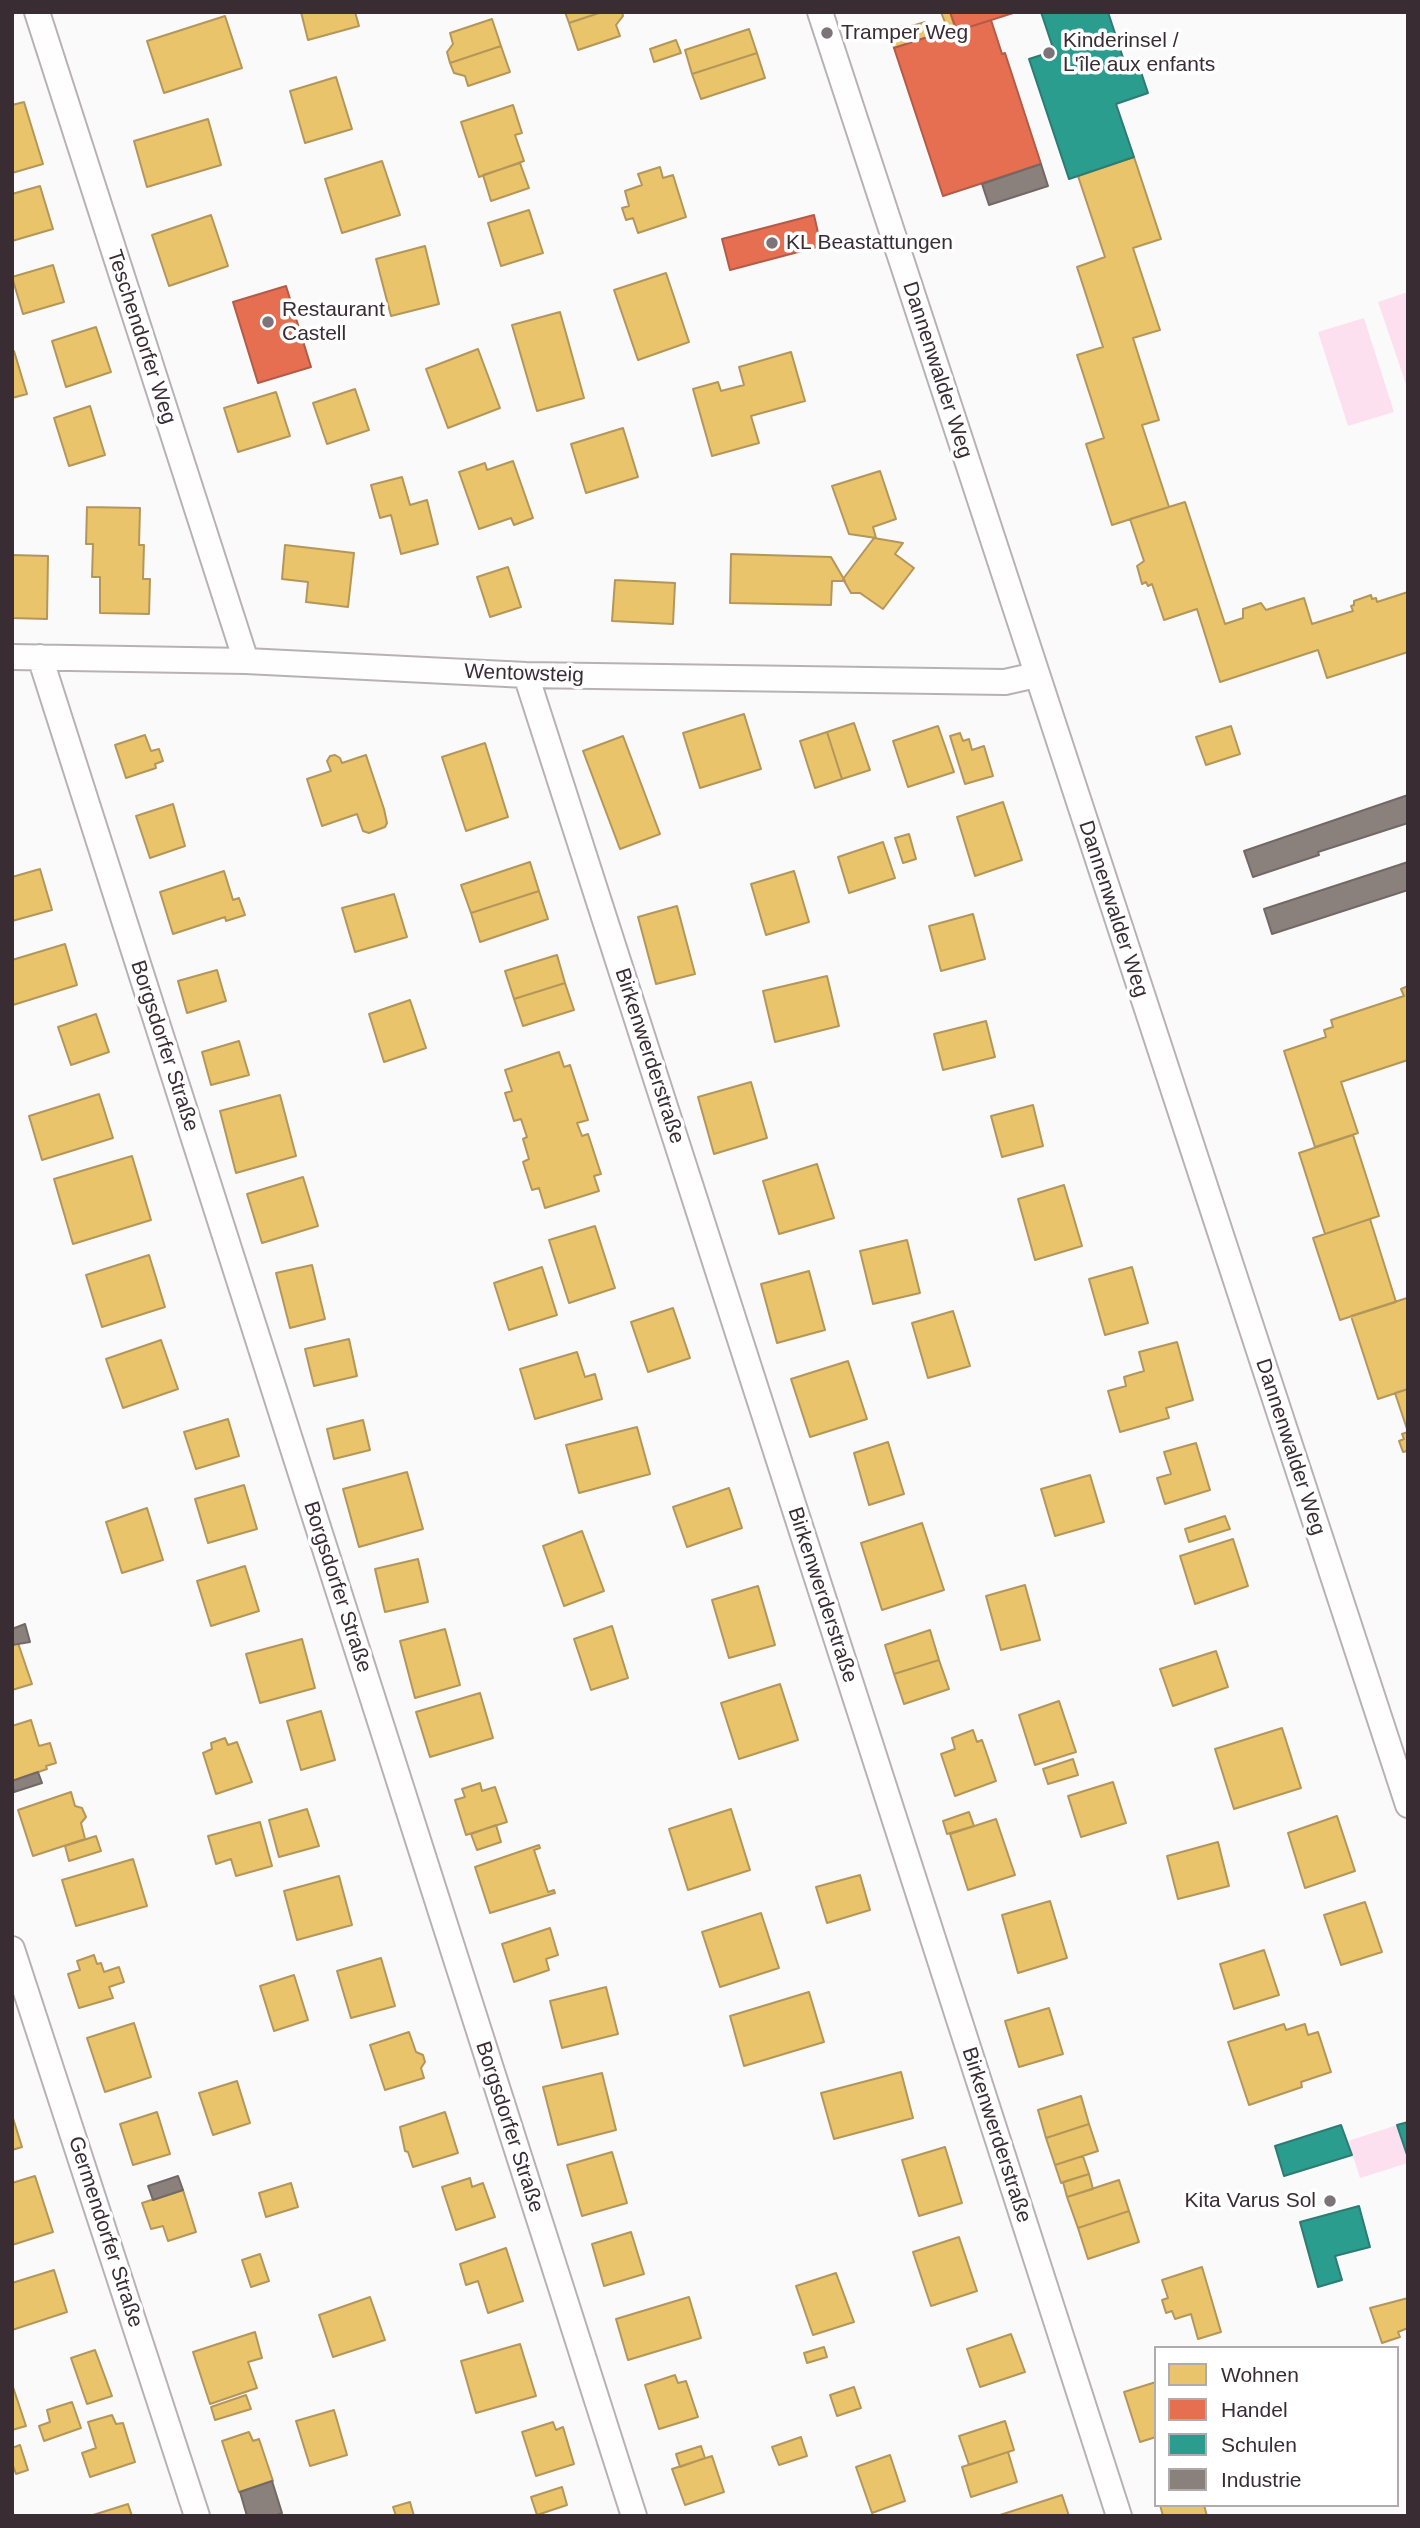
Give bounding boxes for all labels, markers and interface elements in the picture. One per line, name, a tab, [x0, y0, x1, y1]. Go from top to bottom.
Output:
place label: Tramper Weg	[841, 20, 968, 46]
marker: Tramper Weg	[819, 25, 835, 41]
place label: Kinderinsel / L'île aux enfants	[1063, 28, 1215, 78]
marker: Kinderinsel / L'île aux enfants	[1041, 45, 1057, 61]
place label: KL Beastattungen	[786, 230, 953, 256]
marker: KL Beastattungen	[764, 235, 780, 251]
street label: Teschendorfer Weg	[101, 247, 181, 427]
street label: Dannenwalder Weg	[897, 279, 977, 461]
place label: Restaurant Castell	[282, 297, 385, 347]
marker: Restaurant Castell	[260, 314, 276, 330]
street label: Wentowsteig	[464, 659, 584, 689]
street label: Dannenwalder Weg	[1073, 818, 1153, 1000]
street label: Borgsdorfer Straße	[124, 957, 204, 1135]
street label: Birkenwerderstraße	[609, 965, 689, 1147]
street label: Dannenwalder Weg	[1250, 1356, 1330, 1538]
street label: Borgsdorfer Straße	[297, 1498, 377, 1676]
street label: Birkenwerderstraße	[782, 1504, 862, 1686]
street label: Borgsdorfer Straße	[469, 2038, 549, 2216]
street label: Birkenwerderstraße	[956, 2044, 1036, 2226]
street label: Germendorfer Straße	[62, 2133, 148, 2331]
place label: Kita Varus Sol	[1184, 2188, 1316, 2214]
marker: Kita Varus Sol	[1322, 2193, 1338, 2209]
legend	[1154, 2346, 1399, 2507]
text: Wohnen	[1221, 2363, 1299, 2386]
text: Handel	[1221, 2398, 1288, 2421]
text: Schulen	[1221, 2433, 1297, 2456]
text: Industrie	[1221, 2468, 1302, 2491]

